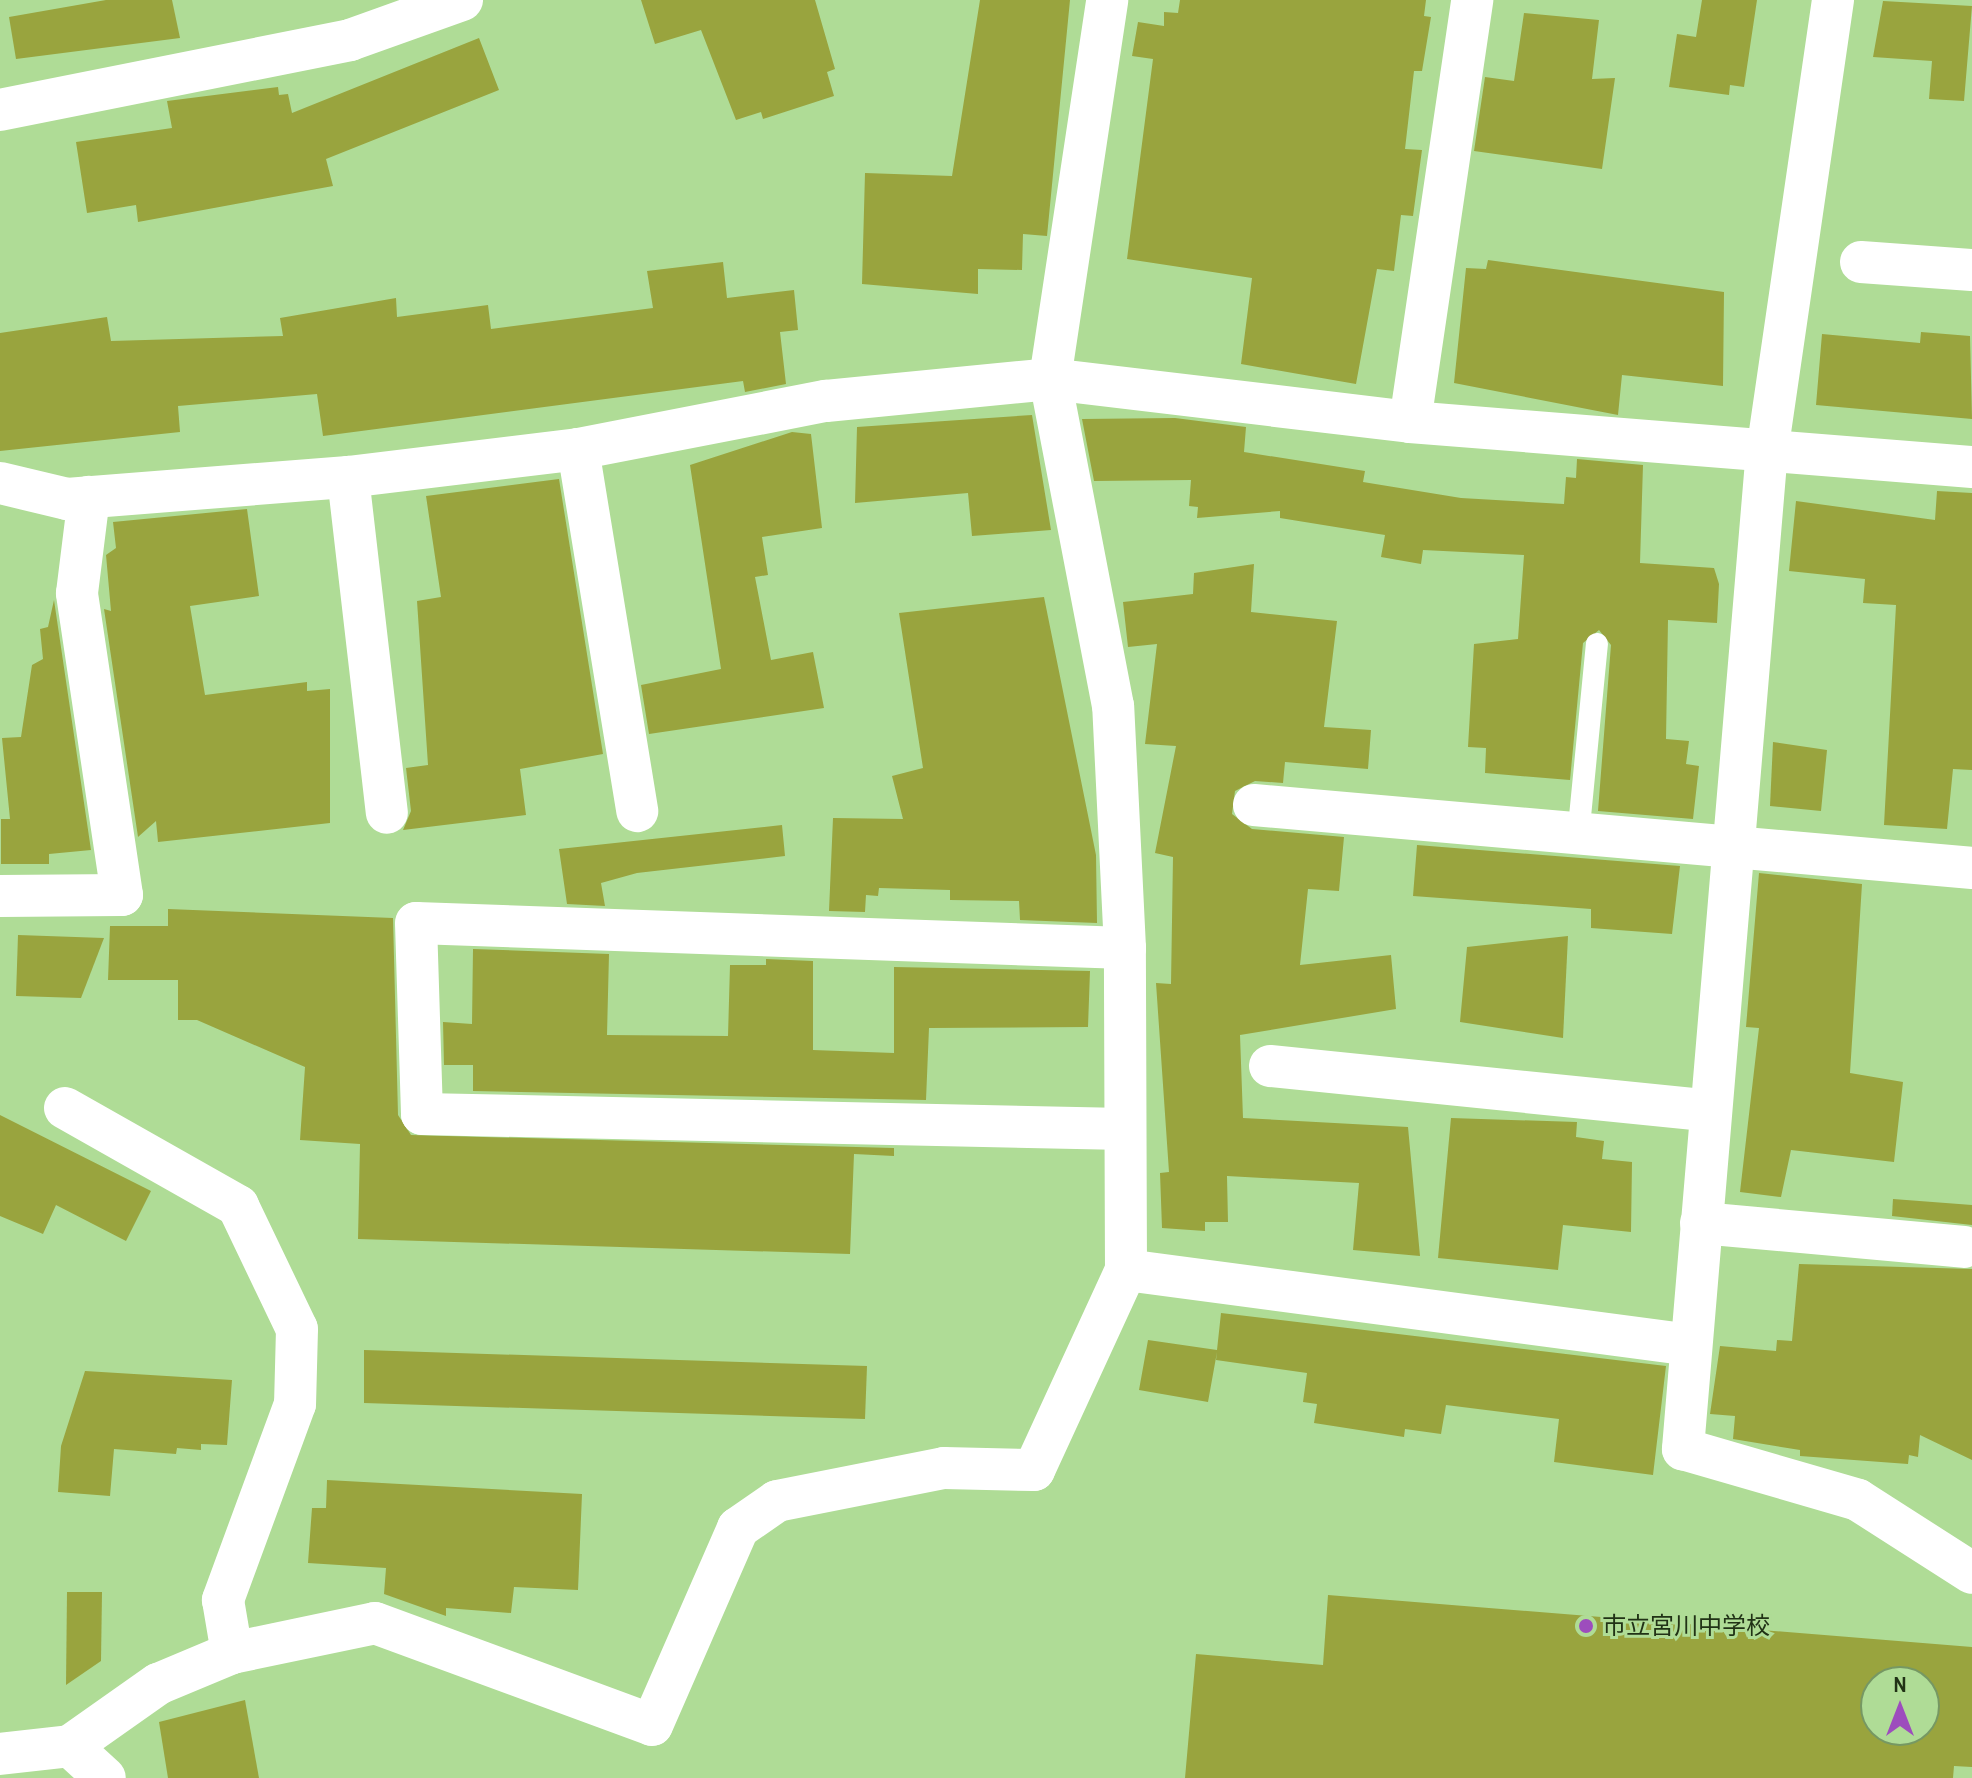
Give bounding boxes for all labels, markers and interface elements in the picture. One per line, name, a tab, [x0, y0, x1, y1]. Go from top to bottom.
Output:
place label: 市立宮川中学校	[1602, 1612, 1770, 1640]
marker: 市立宮川中学校	[1577, 1617, 1595, 1635]
north arrow	[1860, 1666, 1940, 1746]
text: N	[1893, 1669, 1907, 1699]

